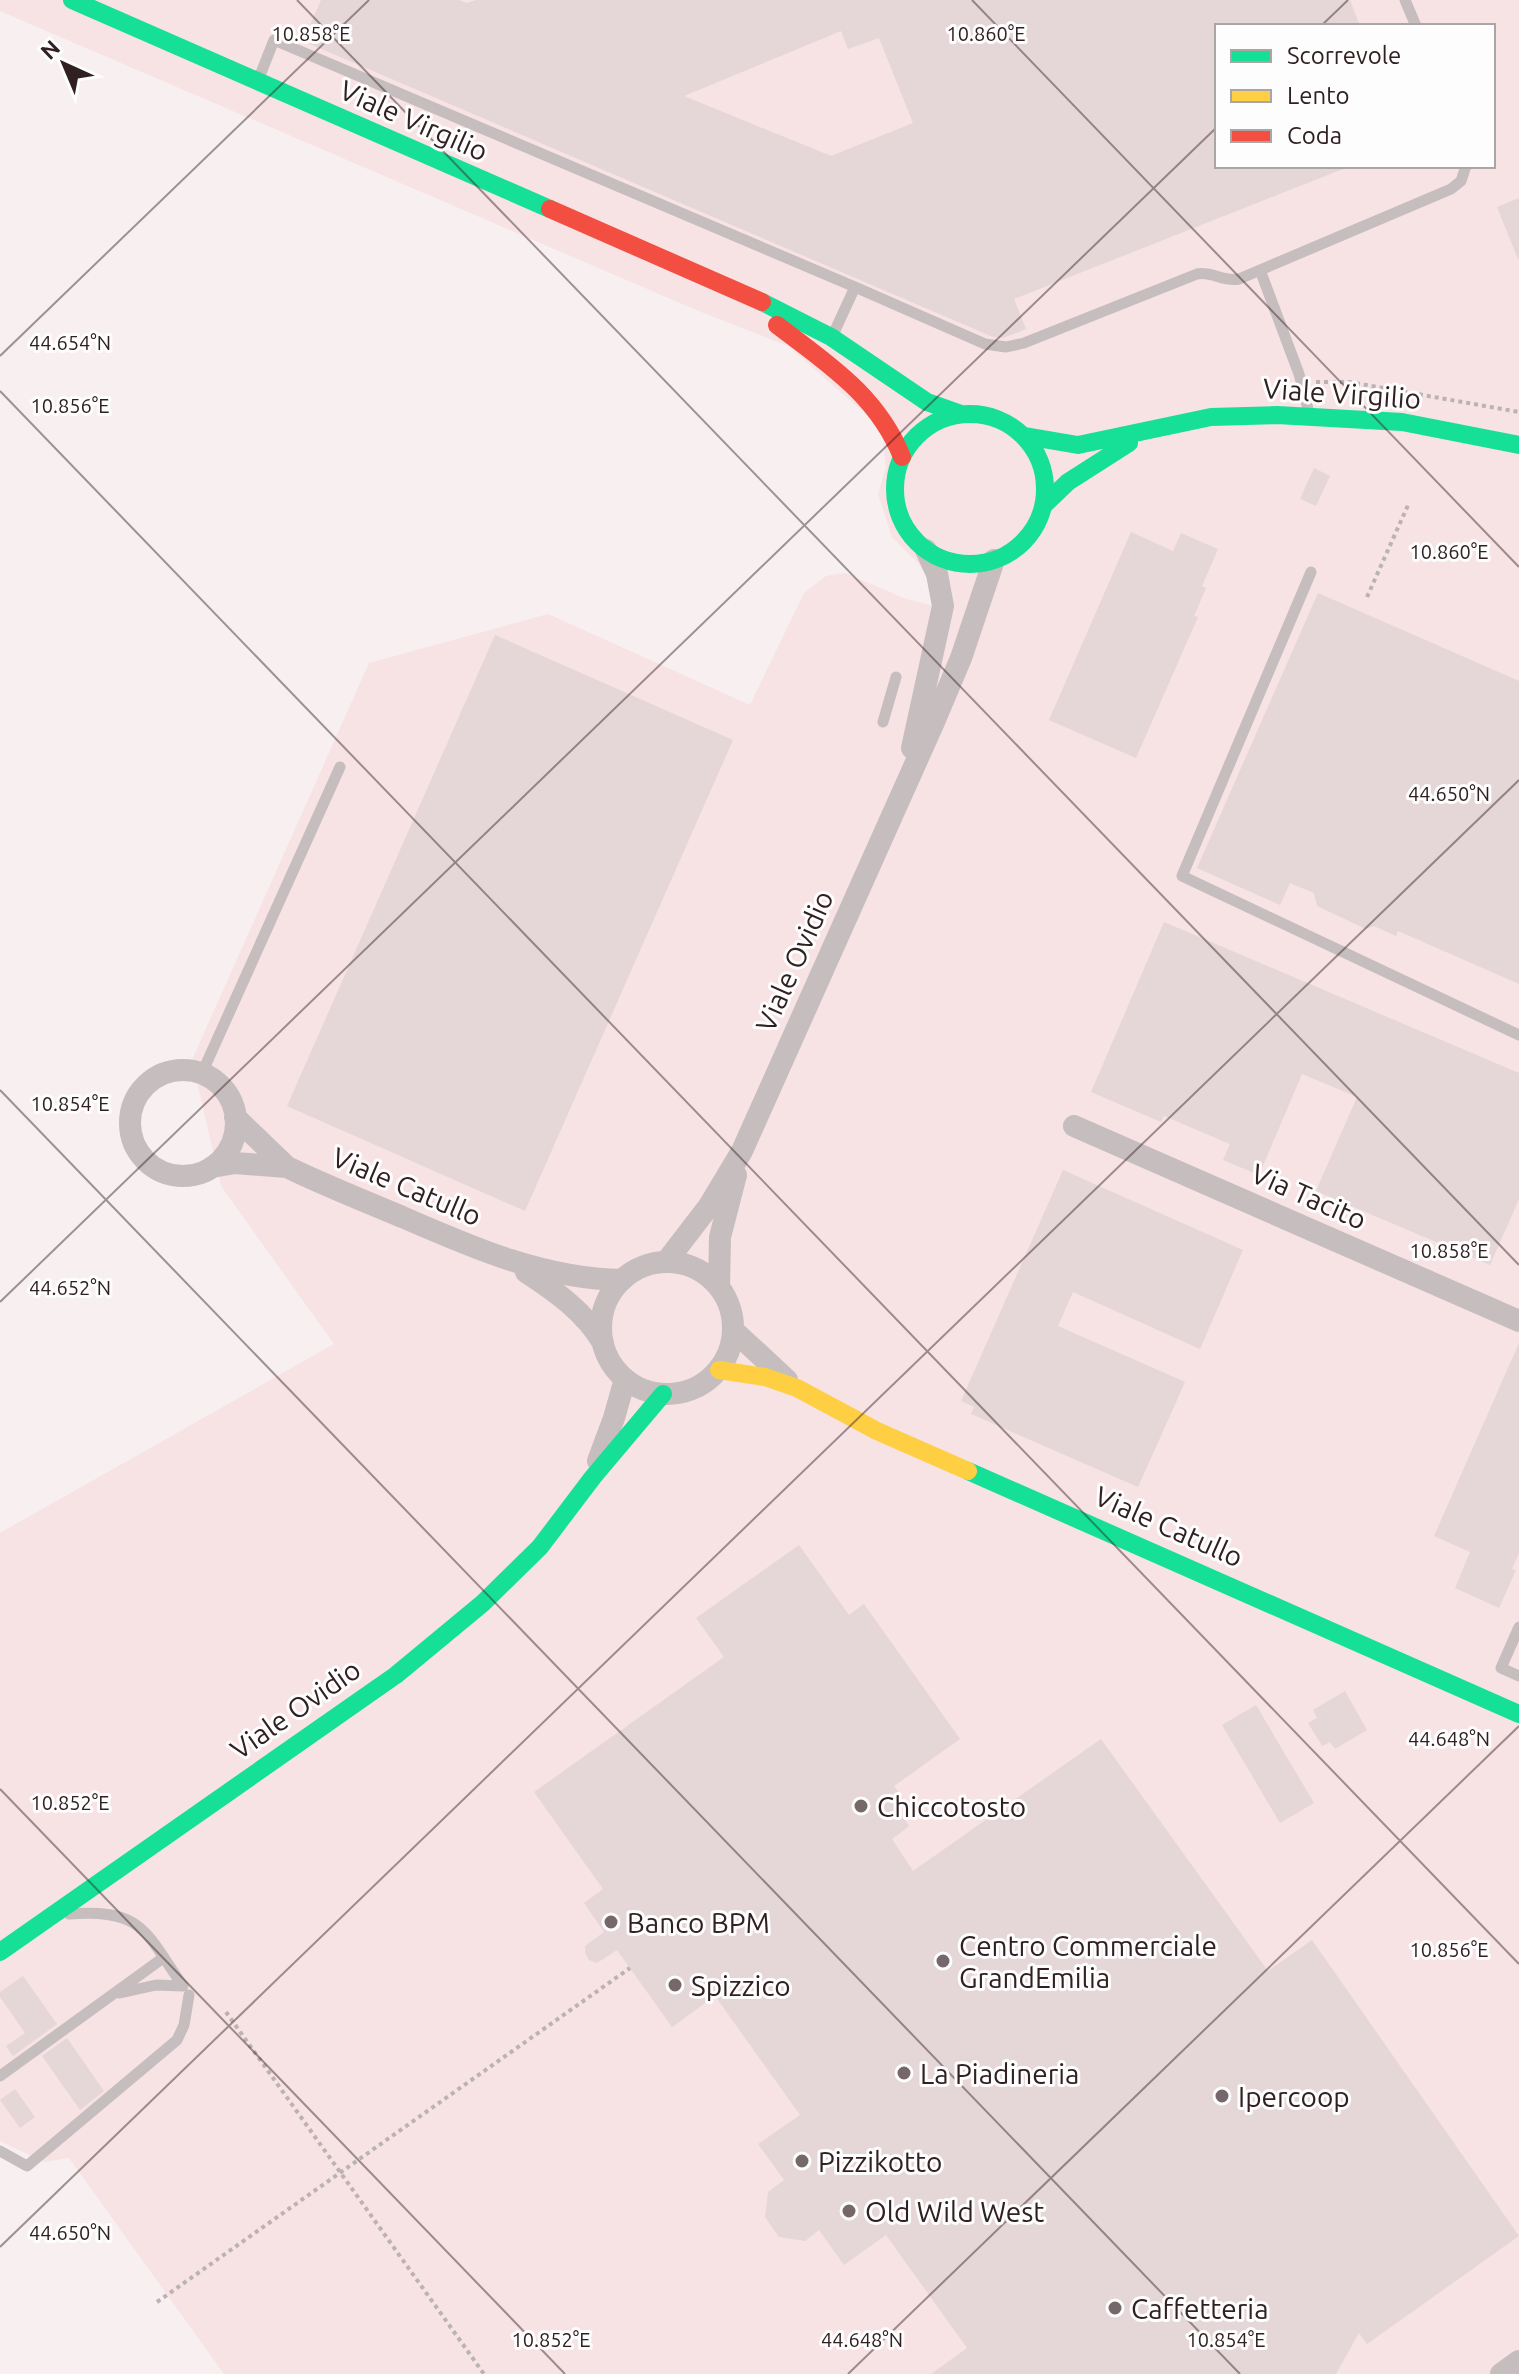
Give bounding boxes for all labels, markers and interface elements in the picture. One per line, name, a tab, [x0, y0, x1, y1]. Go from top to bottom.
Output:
text: 10.858°E	[272, 22, 351, 45]
text: 10.860°E	[947, 22, 1026, 45]
north arrow	[24, 24, 104, 104]
legend	[1215, 24, 1495, 168]
text: N	[35, 35, 64, 64]
text: Scorrevole	[1287, 42, 1401, 69]
street label: Viale Virgilio	[335, 74, 493, 166]
text: Lento	[1287, 82, 1350, 109]
text: Coda	[1287, 122, 1342, 149]
text: 44.654°N	[29, 331, 111, 354]
street label: Viale Virgilio	[1262, 372, 1422, 414]
text: 10.856°E	[31, 394, 110, 417]
text: 10.860°E	[1410, 540, 1489, 563]
text: 44.650°N	[1408, 782, 1490, 805]
street label: Viale Ovidio	[749, 886, 839, 1036]
text: 10.854°E	[31, 1092, 110, 1115]
street label: Viale Catullo	[328, 1141, 486, 1231]
street label: Via Tacito	[1247, 1157, 1371, 1235]
text: 10.858°E	[1410, 1239, 1489, 1262]
text: 44.652°N	[29, 1276, 111, 1299]
street label: Viale Catullo	[1090, 1480, 1248, 1572]
street label: Viale Ovidio	[224, 1653, 366, 1765]
text: 44.648°N	[1408, 1727, 1490, 1750]
text: 10.852°E	[31, 1791, 110, 1814]
place label: Chiccotosto	[877, 1791, 1026, 1822]
marker: Chiccotosto	[852, 1797, 870, 1815]
place label: Banco BPM	[627, 1907, 770, 1938]
marker: Banco BPM	[602, 1913, 620, 1931]
place label: Centro Commerciale GrandEmilia	[959, 1930, 1217, 1993]
text: 10.856°E	[1410, 1938, 1489, 1961]
marker: Centro Commerciale GrandEmilia	[934, 1952, 952, 1970]
place label: Spizzico	[691, 1970, 791, 2001]
marker: Spizzico	[666, 1976, 684, 1994]
place label: La Piadineria	[920, 2058, 1079, 2089]
marker: La Piadineria	[895, 2064, 913, 2082]
place label: Ipercoop	[1238, 2081, 1350, 2112]
marker: Ipercoop	[1213, 2087, 1231, 2105]
place label: Pizzikotto	[818, 2146, 942, 2177]
marker: Pizzikotto	[793, 2152, 811, 2170]
place label: Old Wild West	[865, 2196, 1044, 2227]
marker: Old Wild West	[840, 2202, 858, 2220]
text: 44.650°N	[29, 2221, 111, 2244]
place label: Caffetteria	[1131, 2293, 1269, 2324]
marker: Caffetteria	[1106, 2299, 1124, 2317]
text: 10.852°E	[512, 2328, 591, 2351]
text: 44.648°N	[821, 2328, 903, 2351]
text: 10.854°E	[1187, 2328, 1266, 2351]

